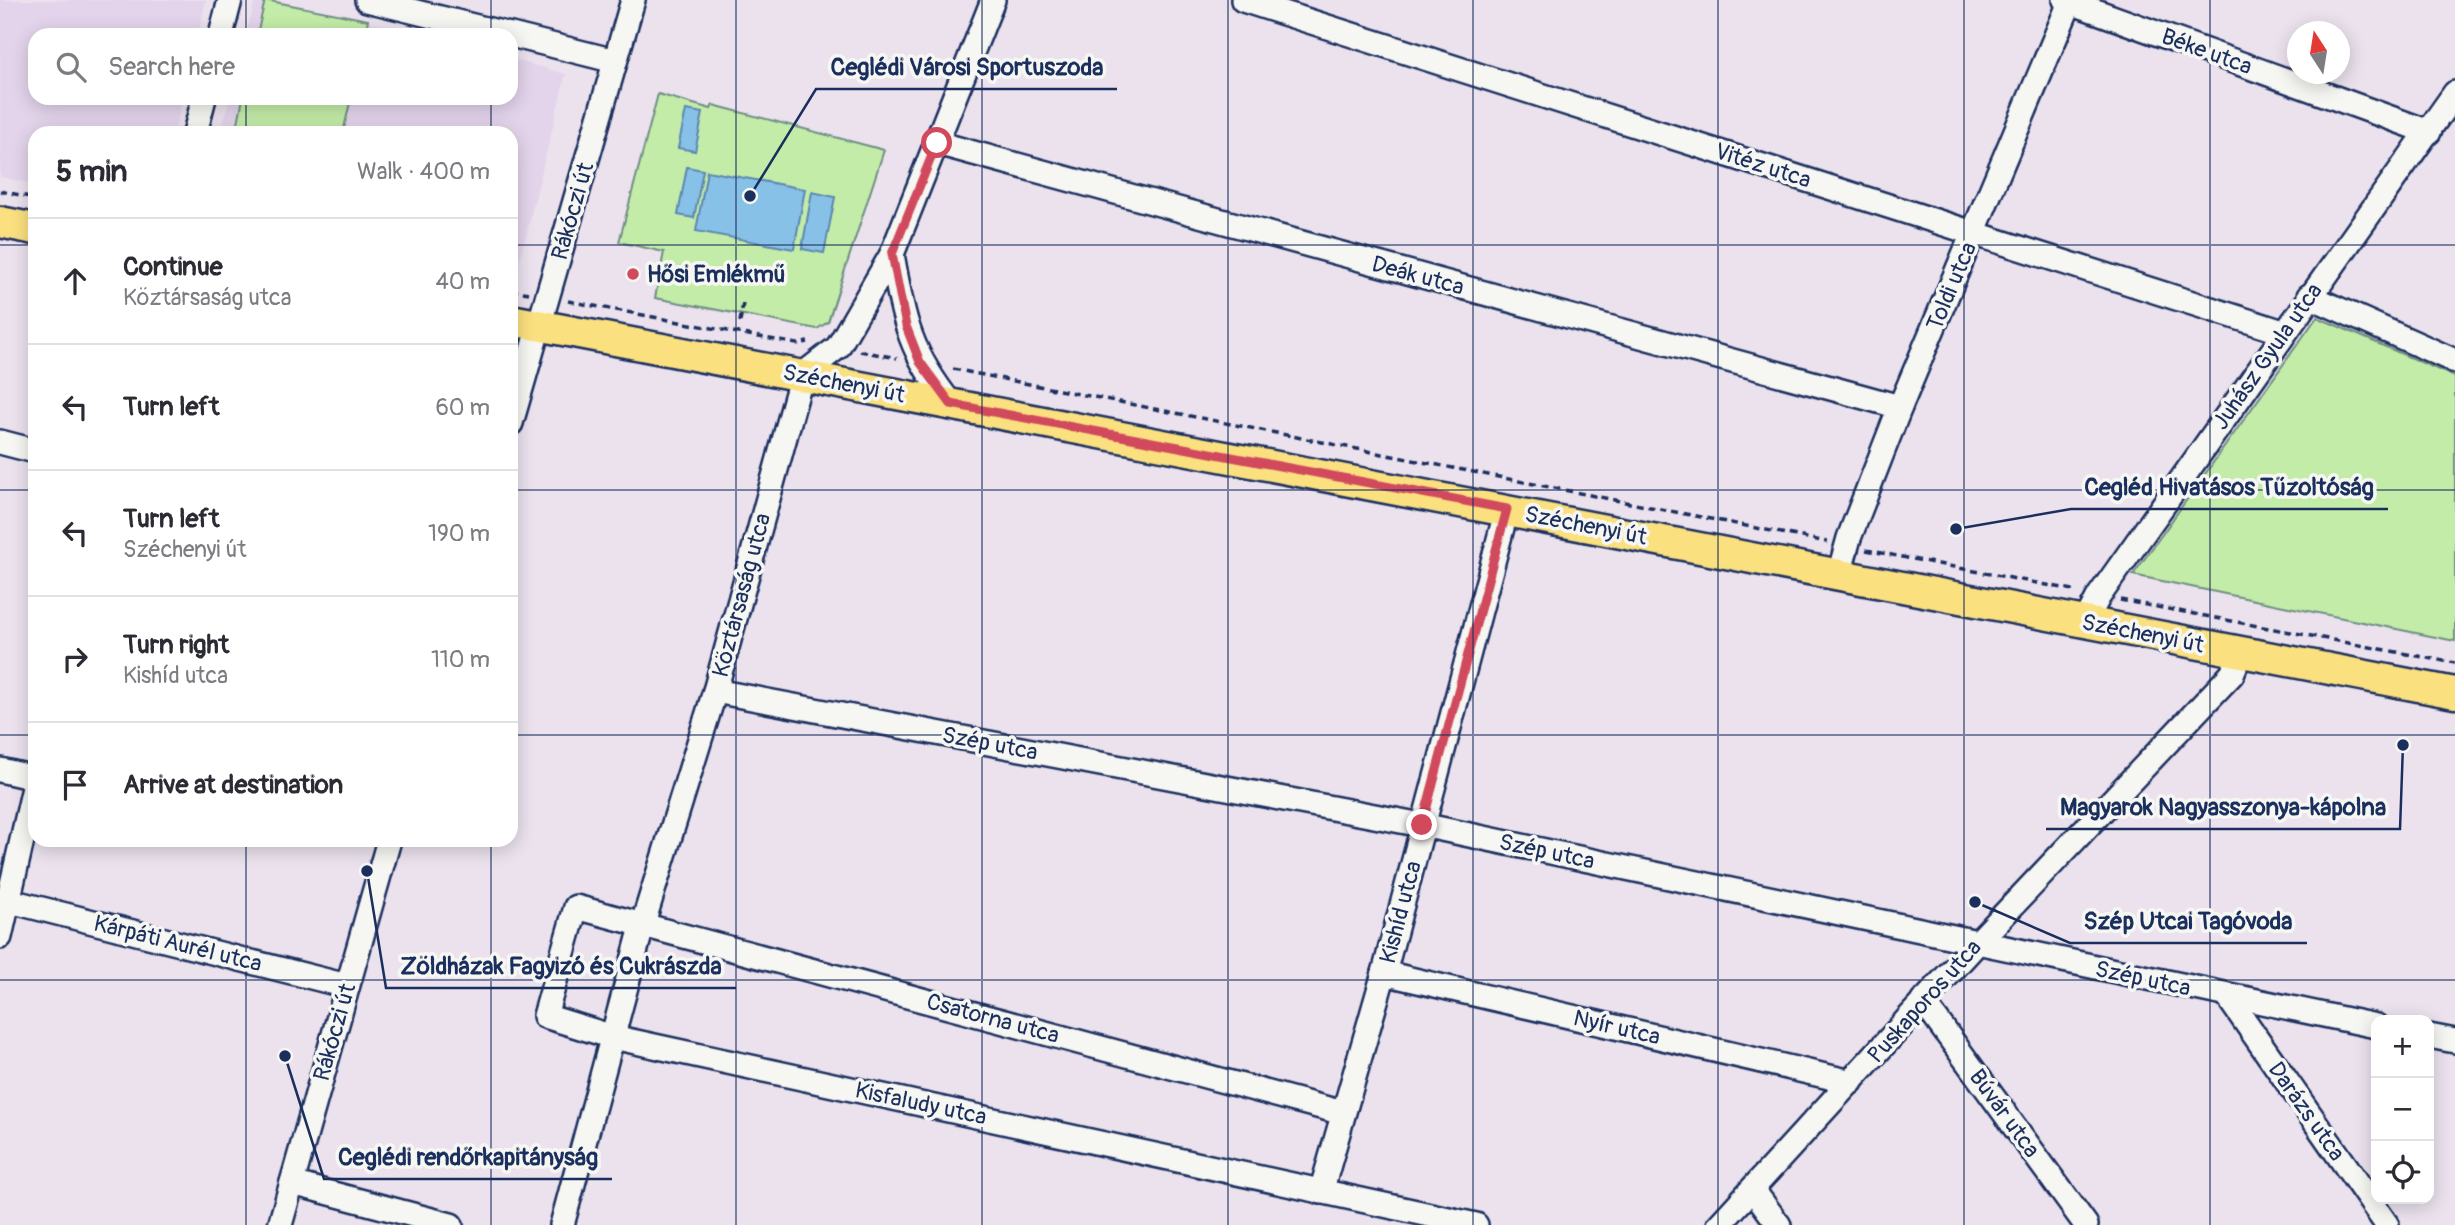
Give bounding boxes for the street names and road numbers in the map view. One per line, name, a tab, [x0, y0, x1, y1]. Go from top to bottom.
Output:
street label: Béke utca	[2158, 22, 2256, 81]
street label: Vitéz utca	[1711, 136, 1815, 195]
street label: Rákóczi út	[545, 158, 600, 263]
street label: Toldi utca	[1920, 238, 1983, 335]
street label: Deák utca	[1369, 249, 1467, 302]
street label: Juhász Gyula utca	[2206, 277, 2329, 435]
street label: Széchenyi út	[780, 357, 908, 410]
street label: Széchenyi út	[1522, 499, 1650, 552]
street label: Köztársaság utca	[706, 510, 777, 680]
street label: Széchenyi út	[2079, 607, 2207, 660]
street label: Szép utca	[940, 720, 1040, 767]
street label: Szép utca	[1497, 827, 1597, 876]
street label: Kishíd utca	[1373, 858, 1428, 967]
street label: Kárpáti Aurél utca	[91, 909, 265, 978]
street label: Puskaporos utca	[1861, 933, 1988, 1069]
street label: Szép utca	[2093, 954, 2193, 1003]
street label: Rákóczi út	[307, 979, 362, 1084]
street label: Csatorna utca	[923, 987, 1062, 1050]
street label: Nyír utca	[1571, 1003, 1663, 1052]
street label: Darázs utca	[2262, 1056, 2351, 1167]
street label: Búvár utca	[1963, 1063, 2046, 1163]
street label: Kisfaludy utca	[853, 1075, 989, 1132]

